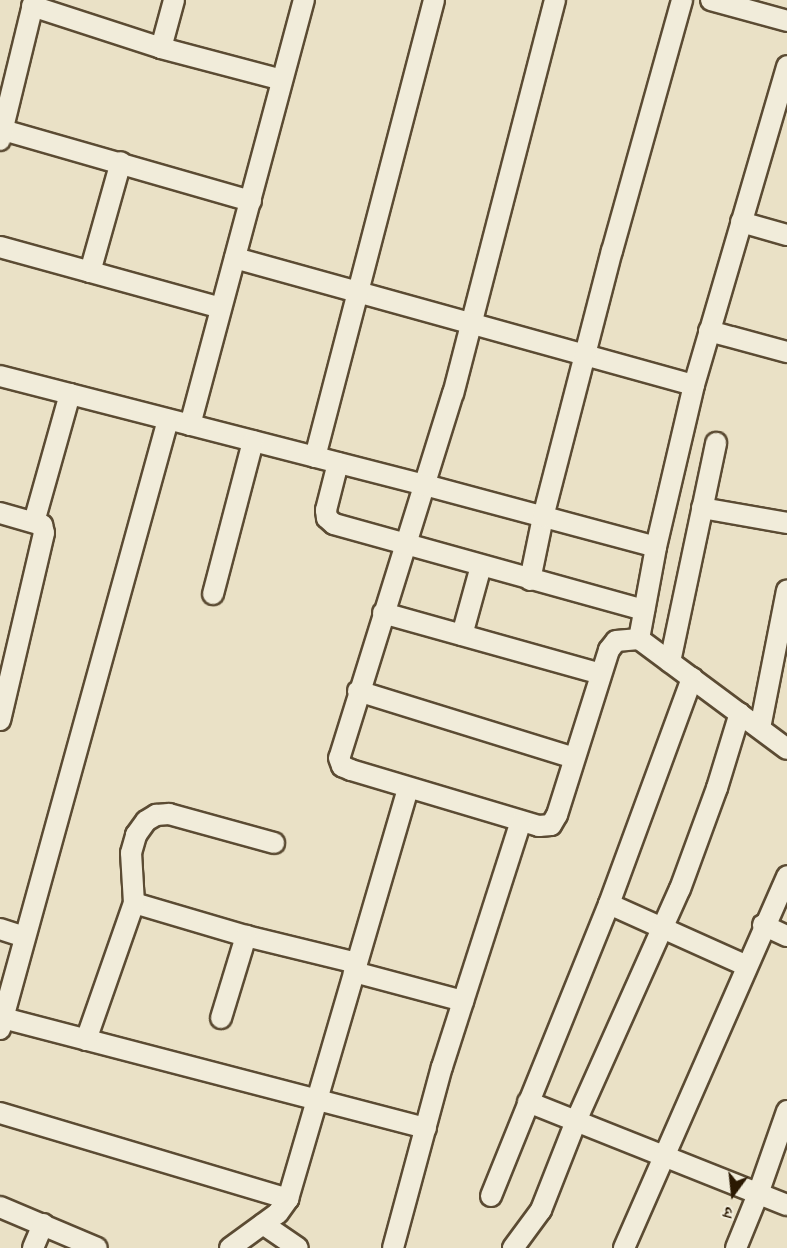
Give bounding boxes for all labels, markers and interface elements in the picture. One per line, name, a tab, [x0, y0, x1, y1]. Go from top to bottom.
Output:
north arrow	[703, 1164, 763, 1224]
text: उ	[722, 1203, 734, 1220]

